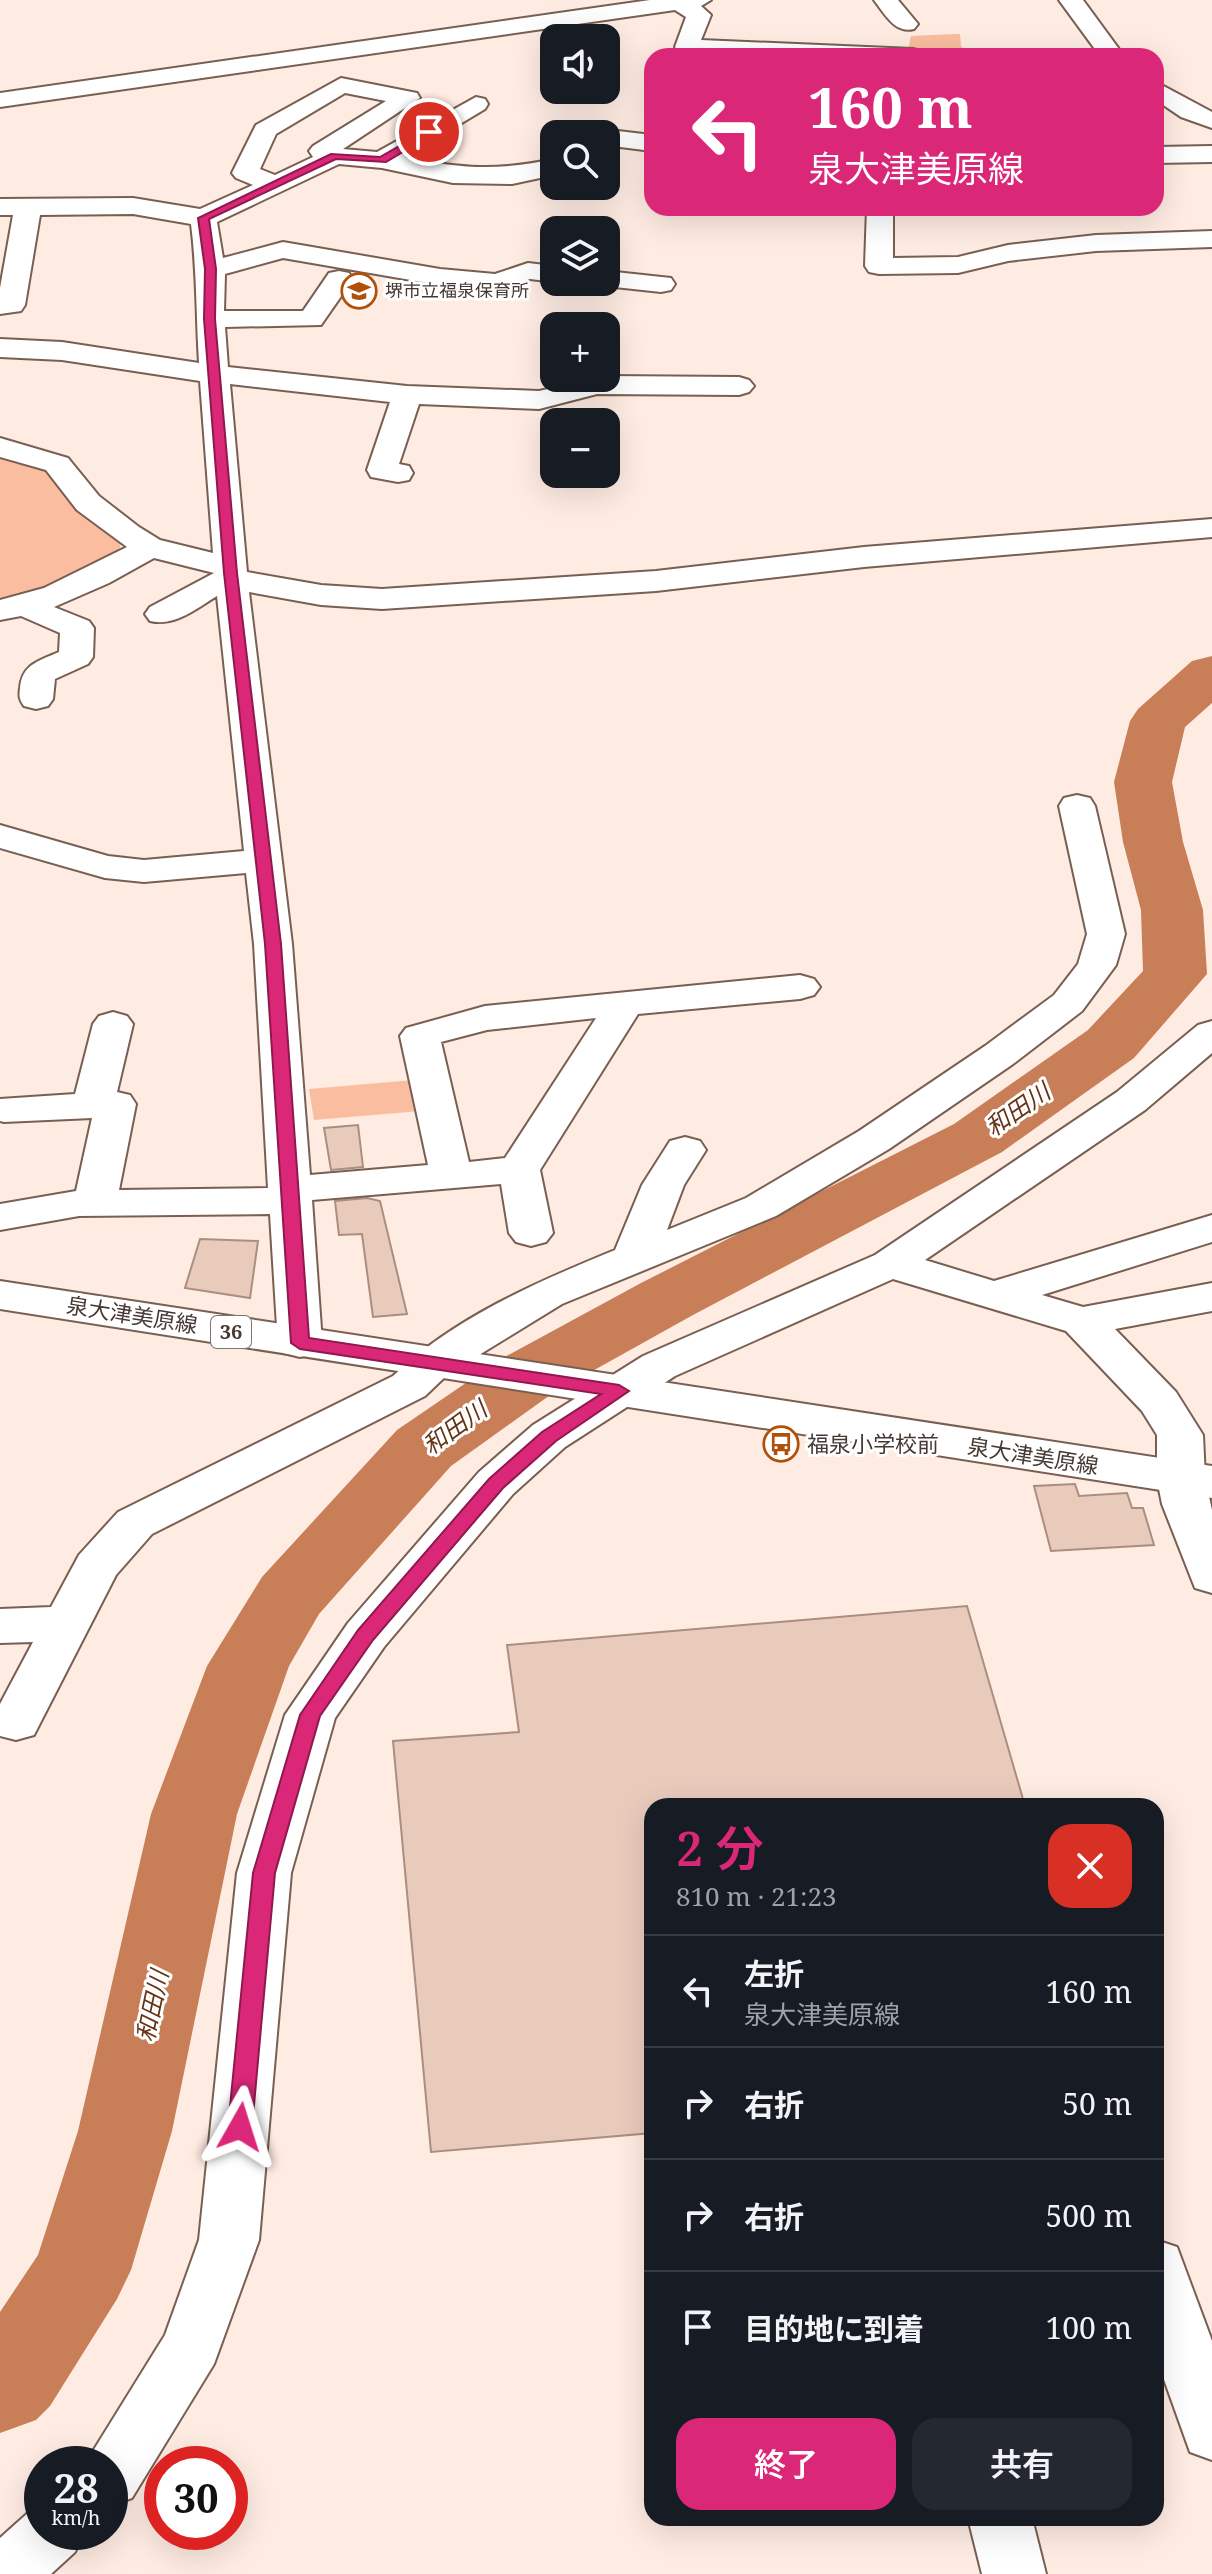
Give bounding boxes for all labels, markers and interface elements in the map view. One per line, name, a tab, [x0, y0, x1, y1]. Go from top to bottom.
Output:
map controls	[540, 24, 620, 488]
button: sound	[540, 24, 620, 104]
text: 160 m	[808, 68, 973, 144]
icon: left	[676, 80, 780, 184]
pin	[395, 98, 463, 166]
icon: arrive	[407, 110, 451, 154]
button: search	[540, 120, 620, 200]
text: 泉大津美原線	[808, 144, 1024, 193]
button: layers	[540, 216, 620, 296]
school or university icon: 堺市立福泉保育所	[340, 272, 378, 310]
place label: 堺市立福泉保育所	[385, 278, 529, 302]
button: +	[540, 312, 620, 392]
button: −	[540, 408, 620, 488]
water label: 和田川	[978, 1073, 1059, 1143]
street label: 泉大津美原線	[65, 1289, 200, 1339]
road number: 36	[211, 1316, 251, 1348]
water label: 和田川	[415, 1391, 495, 1461]
bus stop icon: 福泉小学校前	[762, 1425, 800, 1463]
place label: 福泉小学校前	[807, 1428, 939, 1458]
street label: 泉大津美原線	[966, 1430, 1101, 1480]
text: 2 分	[676, 1815, 764, 1880]
button: close	[1048, 1824, 1132, 1908]
text: 810 m · 21:23	[676, 1878, 837, 1914]
text: 左折	[744, 1953, 804, 1994]
water label: 和田川	[128, 1964, 176, 2044]
icon: left	[676, 1969, 720, 2013]
text: 160 m	[1046, 1971, 1132, 2012]
text: 泉大津美原線	[744, 1996, 900, 2032]
icon: right	[676, 2081, 720, 2125]
text: 50 m	[1062, 2083, 1132, 2124]
text: 右折	[744, 2084, 804, 2125]
position arrow	[198, 2085, 282, 2169]
icon: right	[676, 2193, 720, 2237]
text: 500 m	[1046, 2195, 1132, 2236]
text: 右折	[744, 2196, 804, 2237]
icon: arrive	[676, 2305, 720, 2349]
text: 100 m	[1046, 2307, 1132, 2348]
text: 目的地に到着	[744, 2308, 924, 2349]
button: 終了	[676, 2418, 896, 2510]
button: 共有	[912, 2418, 1132, 2510]
speed limit sign: 30	[144, 2446, 248, 2550]
text: 28	[53, 2460, 99, 2515]
text: km/h	[51, 2504, 101, 2531]

